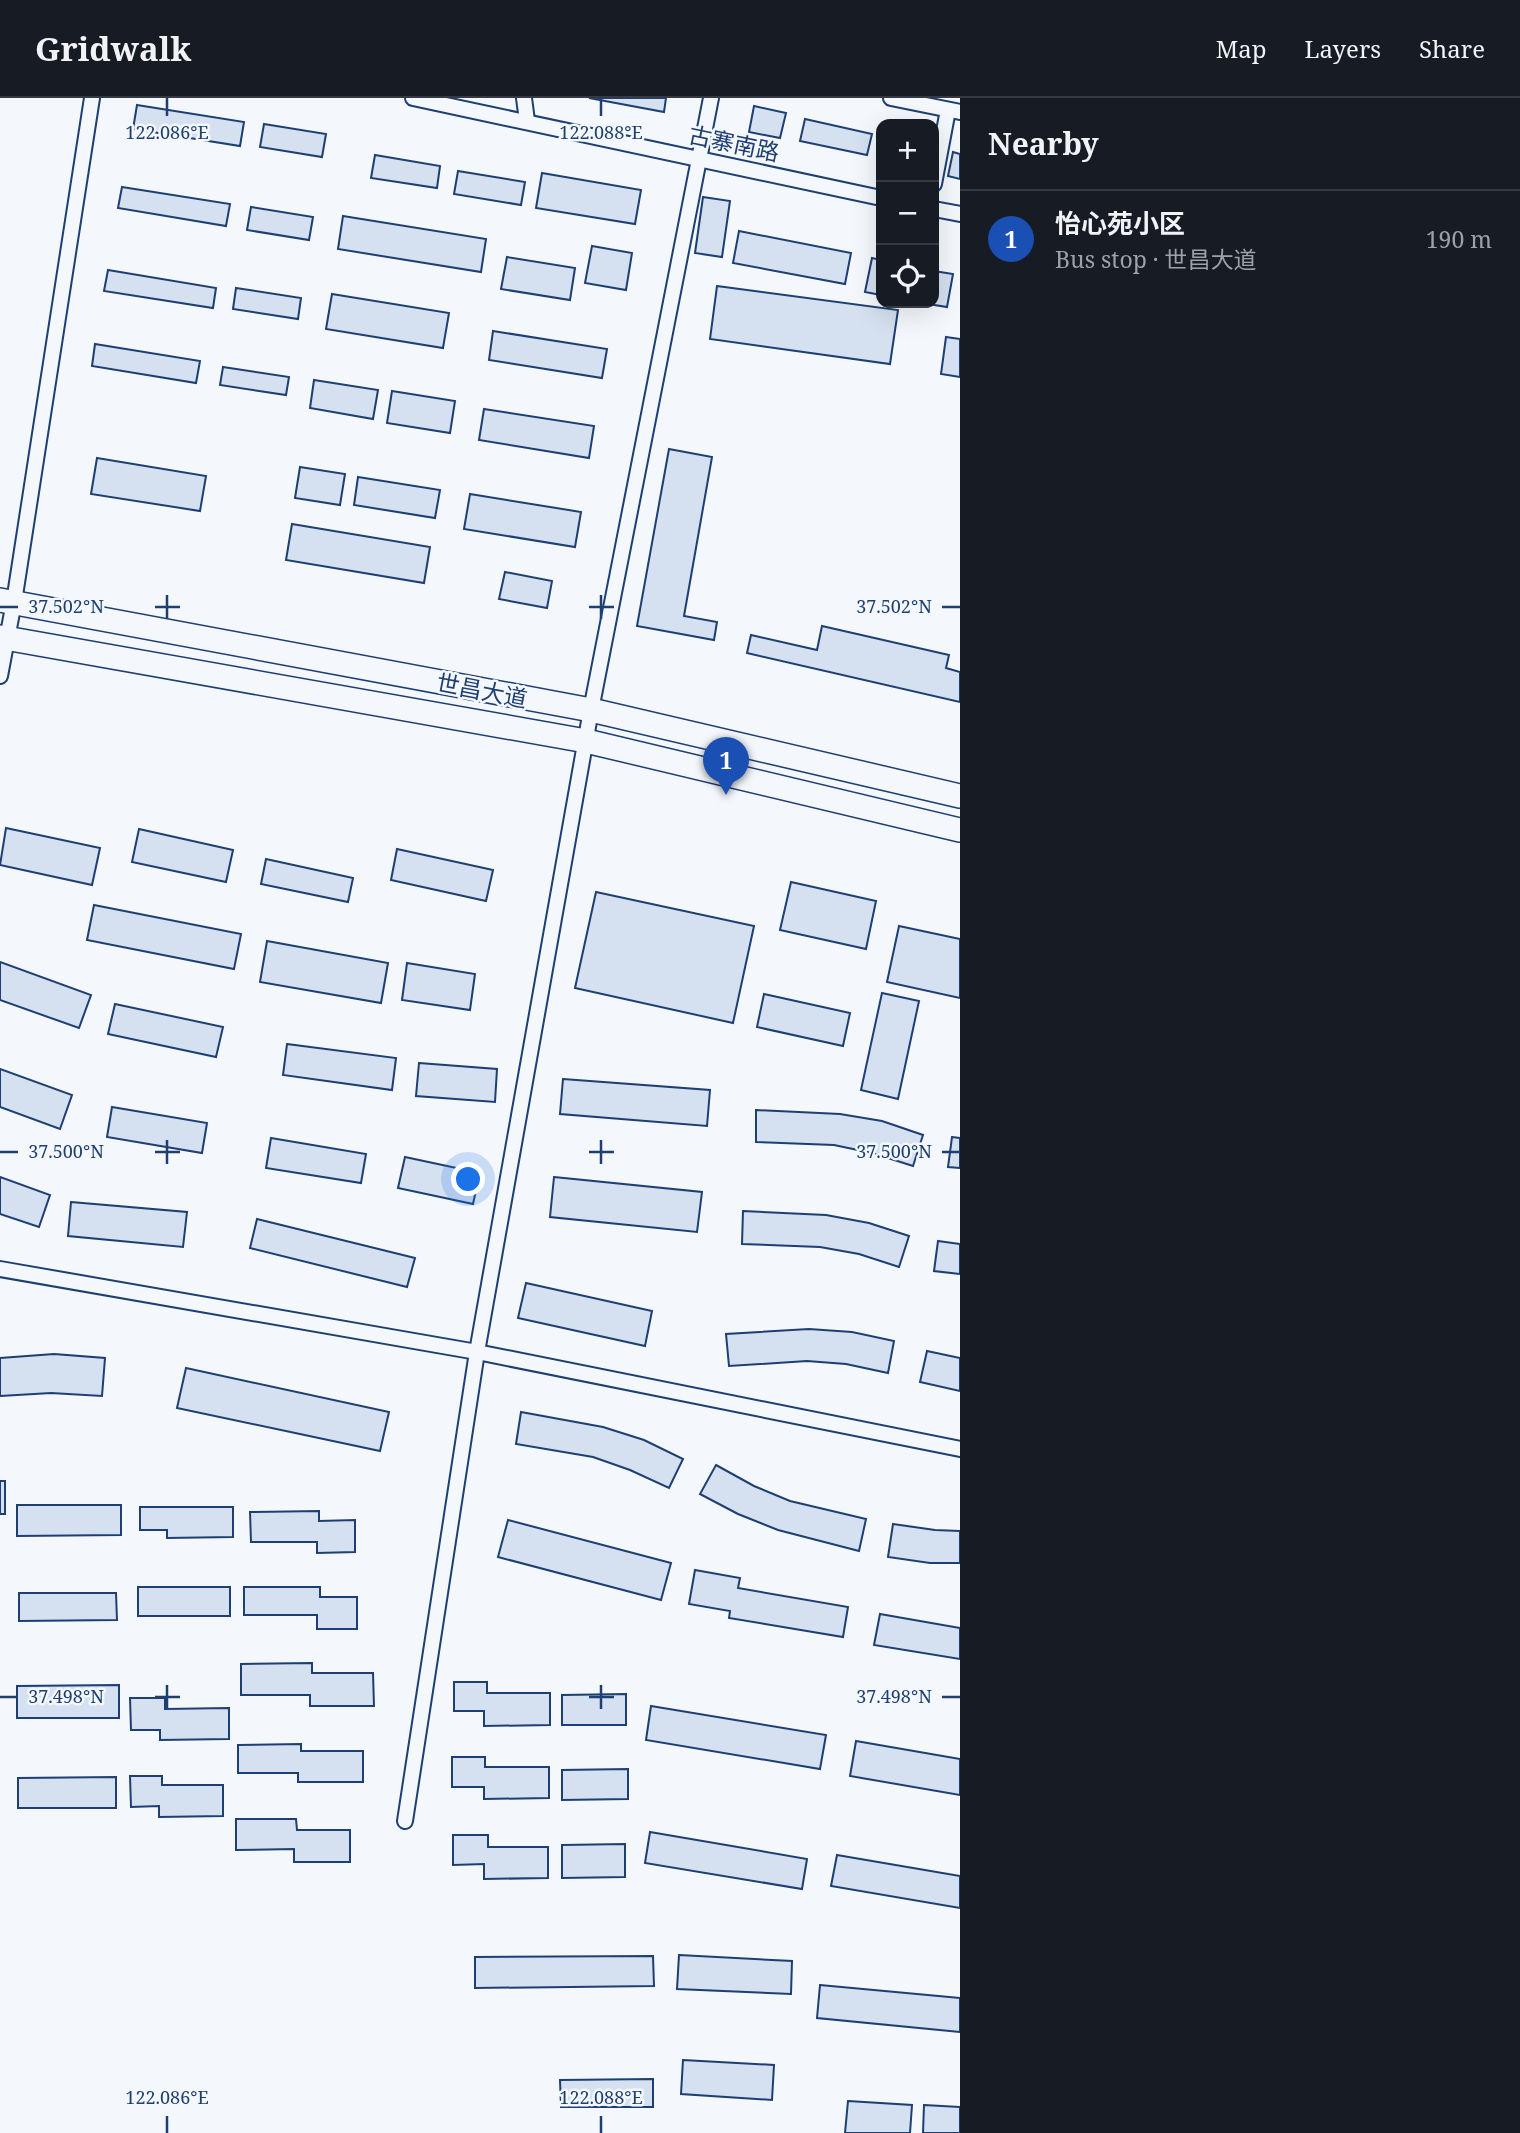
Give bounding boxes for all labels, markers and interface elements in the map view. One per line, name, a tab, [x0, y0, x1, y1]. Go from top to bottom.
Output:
text: Gridwalk	[35, 26, 191, 71]
text: Map	[1216, 32, 1267, 65]
text: Layers	[1305, 32, 1381, 65]
text: Share	[1419, 32, 1485, 65]
street label: 古寨南路	[686, 118, 782, 168]
map controls	[876, 119, 939, 308]
button: +	[876, 119, 939, 182]
text: 122.086°E	[125, 120, 209, 144]
text: 122.088°E	[559, 120, 643, 144]
text: Nearby	[988, 123, 1099, 164]
button: −	[876, 182, 939, 245]
text: 怡心苑小区	[1055, 205, 1185, 241]
text: 1	[1005, 223, 1018, 255]
text: 190 m	[1426, 223, 1492, 255]
text: Bus stop · 世昌大道	[1055, 243, 1257, 275]
button: locate	[876, 245, 939, 308]
text: 37.502°N	[28, 594, 104, 618]
text: 37.502°N	[856, 594, 932, 618]
street label: 世昌大道	[434, 666, 530, 714]
pin: 1	[703, 737, 749, 795]
text: 37.500°N	[28, 1139, 104, 1163]
text: 37.500°N	[856, 1139, 932, 1163]
your location	[451, 1162, 485, 1196]
text: 37.498°N	[28, 1684, 104, 1708]
text: 37.498°N	[856, 1684, 932, 1708]
text: 122.086°E	[125, 2085, 209, 2109]
text: 122.088°E	[559, 2085, 643, 2109]

